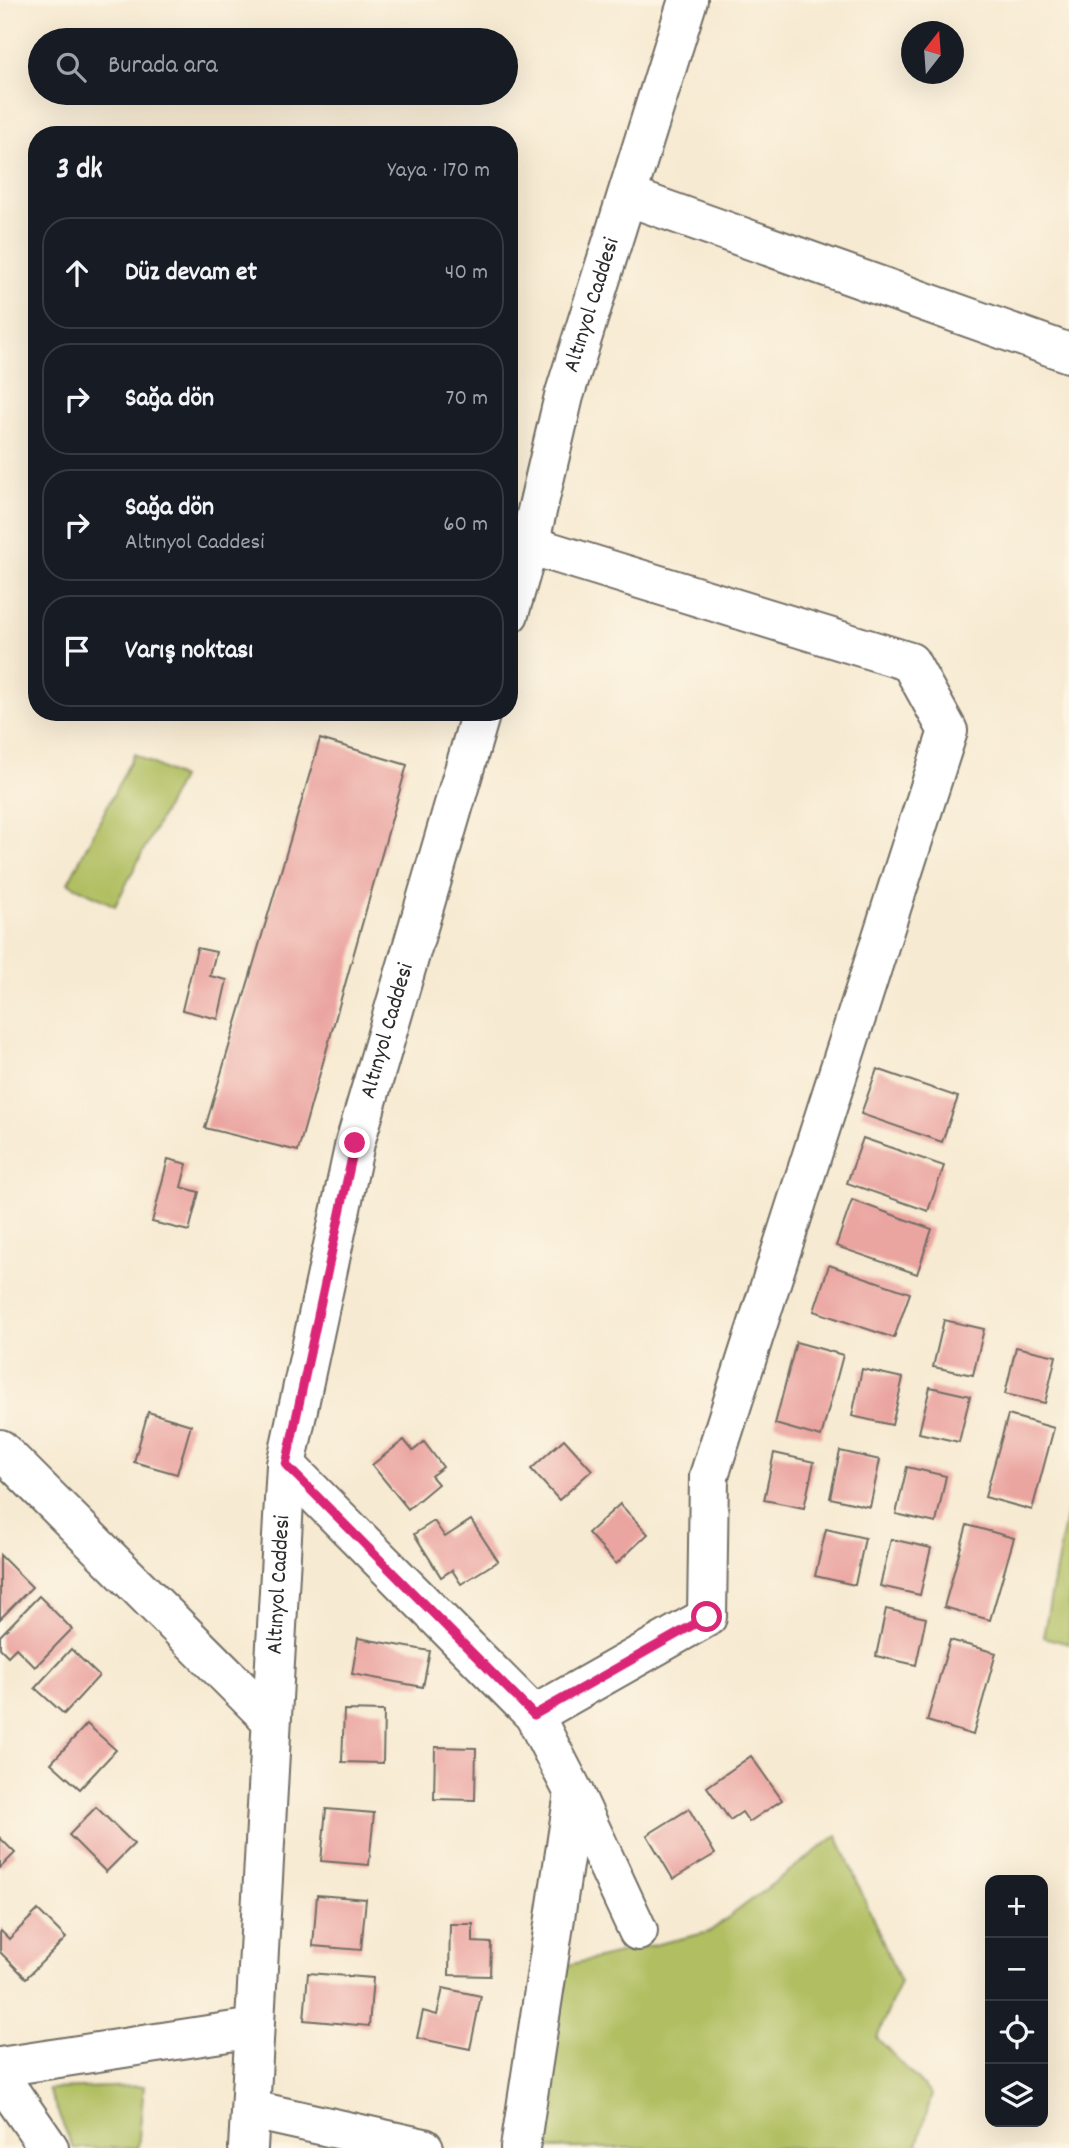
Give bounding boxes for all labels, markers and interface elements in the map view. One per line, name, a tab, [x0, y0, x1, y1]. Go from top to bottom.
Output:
north arrow	[901, 21, 964, 84]
search box	[28, 28, 518, 105]
icon: search	[52, 48, 90, 86]
text: Burada ara	[108, 48, 218, 85]
text: 3 dk	[56, 150, 103, 193]
text: Yaya · 170 m	[387, 155, 490, 188]
street label: Altınyol Caddesi	[556, 234, 629, 377]
icon: ahead	[58, 254, 96, 292]
text: Düz devam et	[125, 255, 257, 292]
text: 40 m	[445, 257, 488, 290]
icon: right	[58, 380, 96, 418]
text: Sağa dön	[125, 381, 214, 418]
text: 70 m	[446, 383, 488, 416]
text: Sağa dön	[125, 490, 214, 527]
icon: right	[58, 506, 96, 544]
text: 60 m	[443, 509, 488, 542]
text: Altınyol Caddesi	[125, 527, 264, 560]
icon: arrive	[58, 632, 96, 670]
text: Varış noktası	[125, 633, 253, 670]
street label: Altınyol Caddesi	[352, 959, 423, 1103]
route end	[339, 1127, 370, 1158]
street label: Altınyol Caddesi	[259, 1514, 300, 1655]
route start	[691, 1601, 722, 1632]
map controls	[985, 1875, 1048, 2127]
button: +	[985, 1875, 1048, 1938]
button: −	[985, 1938, 1048, 2001]
button: locate	[985, 2001, 1048, 2064]
button: layers	[985, 2064, 1048, 2127]

